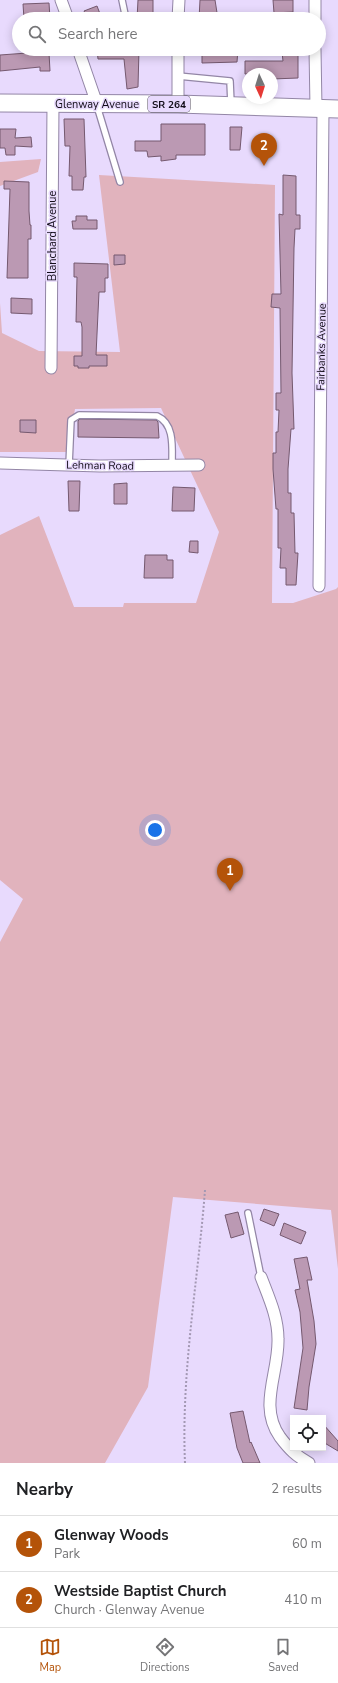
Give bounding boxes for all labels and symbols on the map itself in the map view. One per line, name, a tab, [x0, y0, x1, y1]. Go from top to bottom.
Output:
north arrow	[242, 68, 278, 104]
road number: SR 264	[148, 96, 190, 112]
street label: Glenway Avenue	[55, 97, 139, 112]
pin: 2	[251, 133, 277, 166]
street label: Blanchard Avenue	[45, 191, 60, 281]
street label: Fairbanks Avenue	[313, 303, 330, 391]
street label: Lehman Road	[66, 457, 134, 474]
your location	[145, 820, 165, 840]
pin: 1	[217, 858, 243, 891]

